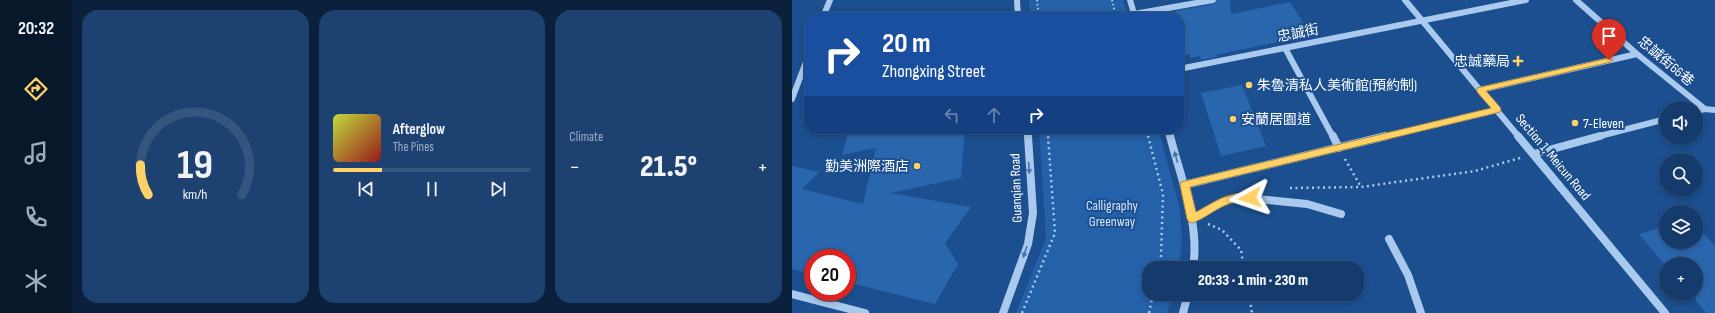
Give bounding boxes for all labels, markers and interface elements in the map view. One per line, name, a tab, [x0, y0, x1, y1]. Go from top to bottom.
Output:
text: 20:32	[18, 18, 54, 39]
pin	[1592, 19, 1626, 60]
street label: 忠誠街	[1276, 21, 1320, 45]
icon: arrive	[1598, 25, 1620, 47]
text: 20 m	[882, 27, 931, 60]
icon: right	[816, 28, 868, 80]
street label: 忠誠街66巷	[1634, 33, 1698, 89]
place label: 忠誠藥局	[1454, 53, 1510, 70]
marker: 忠誠藥局	[1513, 56, 1523, 66]
text: Zhongxing Street	[882, 61, 985, 82]
icon: directions	[22, 75, 50, 103]
place label: 朱魯清私人美術館(預約制)	[1257, 77, 1417, 94]
marker: 朱魯清私人美術館(預約制)	[1244, 80, 1254, 90]
map controls	[1659, 101, 1703, 301]
button: sound	[1659, 101, 1703, 145]
icon: left	[941, 104, 963, 126]
icon: ahead	[983, 104, 1005, 126]
icon: right	[1025, 104, 1047, 126]
street label: Section 1, Meicun Road	[1512, 110, 1594, 204]
place label: 安蘭居園道	[1241, 111, 1311, 128]
marker: 安蘭居園道	[1228, 114, 1238, 124]
place label: 7-Eleven	[1583, 115, 1624, 132]
marker: 7-Eleven	[1570, 118, 1580, 128]
text: Afterglow	[393, 120, 445, 139]
text: Climate	[569, 129, 603, 145]
icon: music	[22, 139, 50, 167]
text: The Pines	[393, 139, 434, 155]
text: 19	[177, 140, 213, 189]
text: 21.5°	[640, 149, 697, 185]
one-way arrow	[1173, 151, 1179, 163]
street label: Guanqian Road	[1006, 153, 1026, 223]
button: search	[1659, 153, 1703, 197]
text: −	[569, 154, 580, 181]
text: +	[757, 154, 768, 181]
place label: 勤美洲際酒店	[825, 158, 909, 175]
marker: 勤美洲際酒店	[912, 161, 922, 171]
one-way arrow	[1026, 162, 1033, 174]
position arrow	[1229, 177, 1271, 219]
icon: previous	[355, 178, 377, 200]
icon: pause	[421, 178, 443, 200]
icon: next	[487, 178, 509, 200]
text: km/h	[183, 185, 208, 202]
park label: Calligraphy Greenway	[1086, 197, 1139, 230]
icon: phone	[22, 203, 50, 231]
button: layers	[1659, 205, 1703, 249]
one-way arrow	[1022, 246, 1028, 258]
speed limit sign: 20	[804, 249, 856, 301]
button: +	[1659, 257, 1703, 301]
icon: climate	[22, 267, 50, 295]
text: 20:33 · 1 min · 230 m	[1198, 271, 1308, 290]

